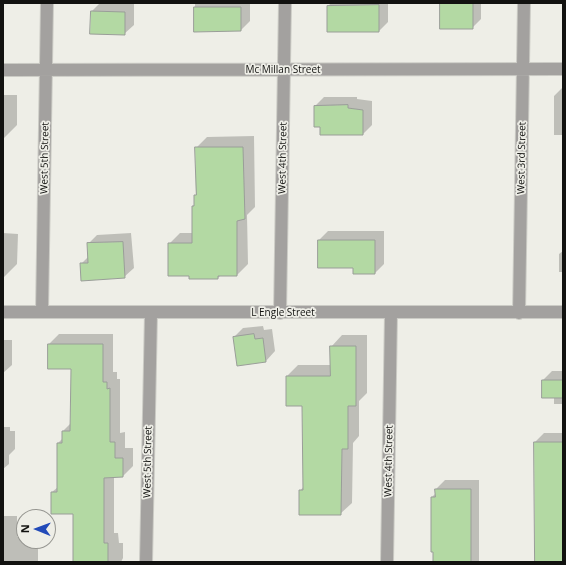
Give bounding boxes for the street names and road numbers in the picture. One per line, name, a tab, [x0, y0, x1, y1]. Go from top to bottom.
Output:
street label: Mc Millan Street	[245, 64, 321, 76]
street label: West 5th Street	[38, 122, 52, 194]
street label: West 4th Street	[276, 122, 290, 194]
street label: West 3rd Street	[515, 122, 529, 194]
street label: L Engle Street	[251, 307, 315, 319]
street label: West 4th Street	[382, 425, 396, 497]
street label: West 5th Street	[141, 426, 155, 498]

